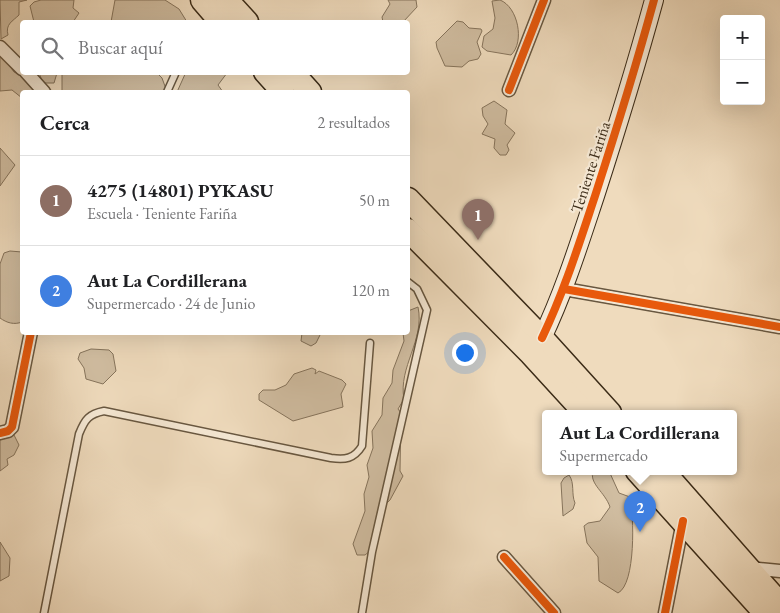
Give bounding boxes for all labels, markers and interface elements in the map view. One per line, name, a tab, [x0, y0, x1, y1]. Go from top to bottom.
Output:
map controls	[720, 15, 765, 105]
button: +	[720, 15, 765, 60]
search box	[20, 20, 410, 75]
icon: search	[38, 34, 66, 62]
text: Buscar aquí	[78, 35, 163, 60]
button: −	[720, 60, 765, 105]
text: Cerca	[40, 109, 90, 136]
text: 2 resultados	[318, 112, 390, 133]
street label: Teniente Fariña	[566, 118, 615, 216]
text: 4275 (14801) PYKASU	[87, 178, 274, 203]
text: 1	[52, 190, 60, 211]
text: 50 m	[359, 190, 390, 211]
pin: 1	[462, 199, 494, 240]
text: Escuela · Teniente Fariña	[87, 203, 237, 224]
text: Aut La Cordillerana	[87, 268, 247, 293]
text: 2	[52, 280, 60, 301]
text: 120 m	[351, 280, 390, 301]
text: Supermercado · 24 de Junio	[87, 293, 255, 314]
your location	[452, 340, 478, 366]
popup	[542, 410, 737, 475]
text: Aut La Cordillerana	[560, 420, 719, 445]
text: Supermercado	[560, 445, 648, 466]
pin: 2	[624, 491, 656, 532]

